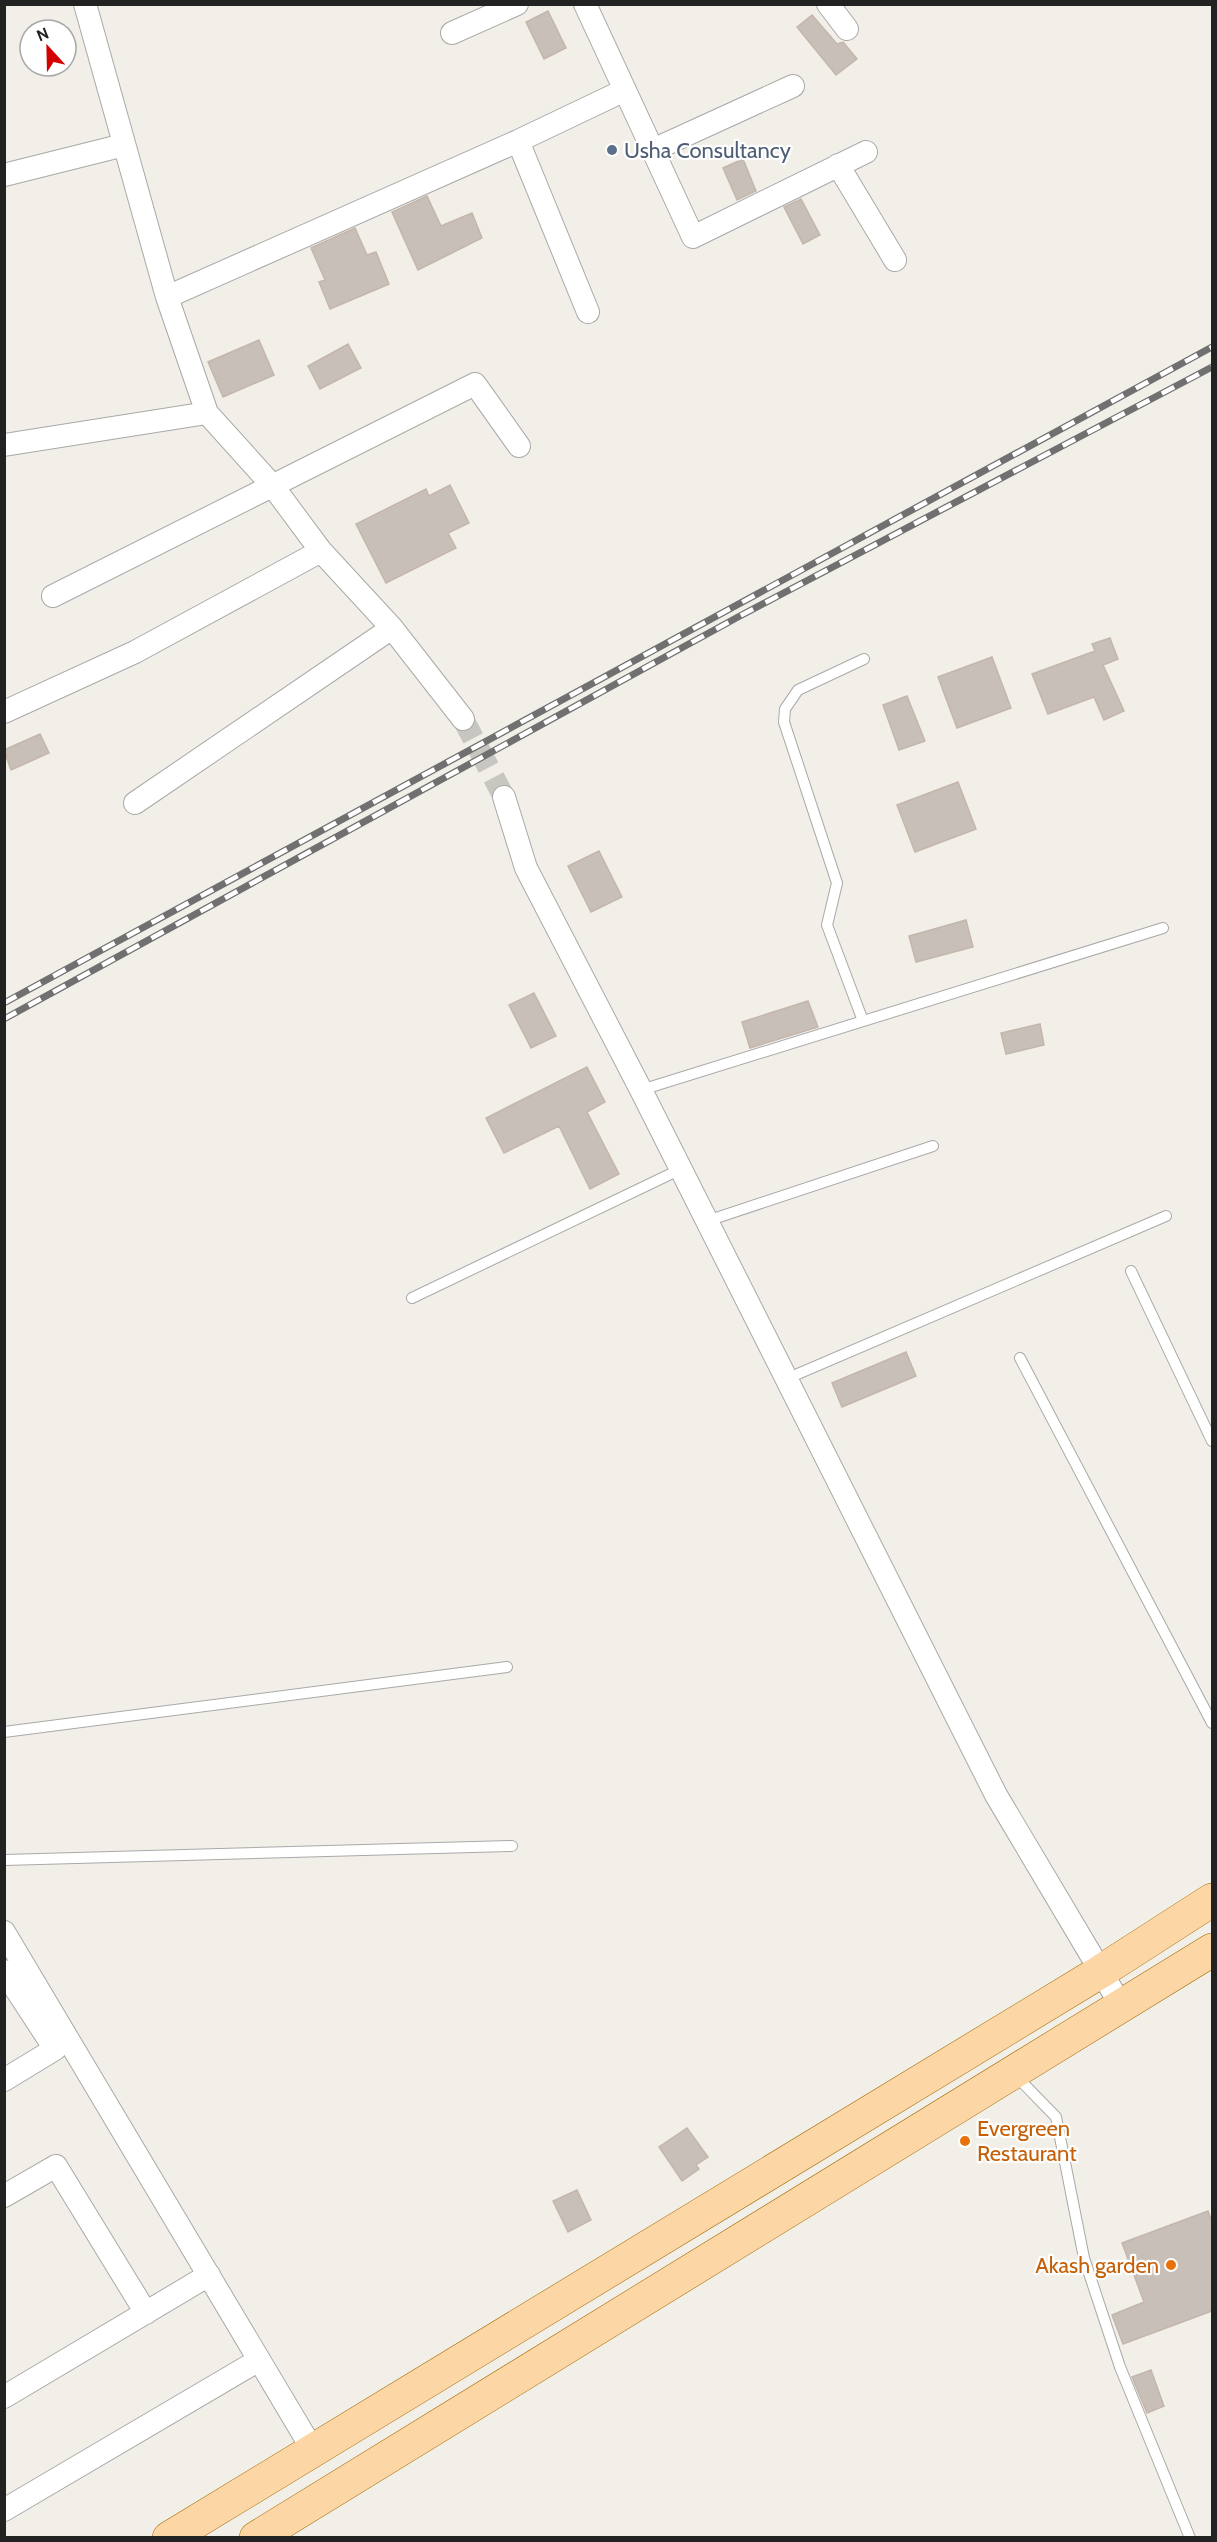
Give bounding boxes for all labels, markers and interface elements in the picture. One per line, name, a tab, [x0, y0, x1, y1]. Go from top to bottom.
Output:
north arrow	[18, 18, 78, 78]
text: N	[34, 24, 51, 45]
place label: Usha Consultancy	[624, 137, 791, 164]
marker: Usha Consultancy	[605, 143, 619, 157]
place label: Evergreen Restaurant	[977, 2115, 1077, 2167]
marker: Evergreen Restaurant	[958, 2134, 972, 2148]
place label: Akash garden	[1035, 2252, 1159, 2279]
marker: Akash garden	[1164, 2258, 1178, 2272]

